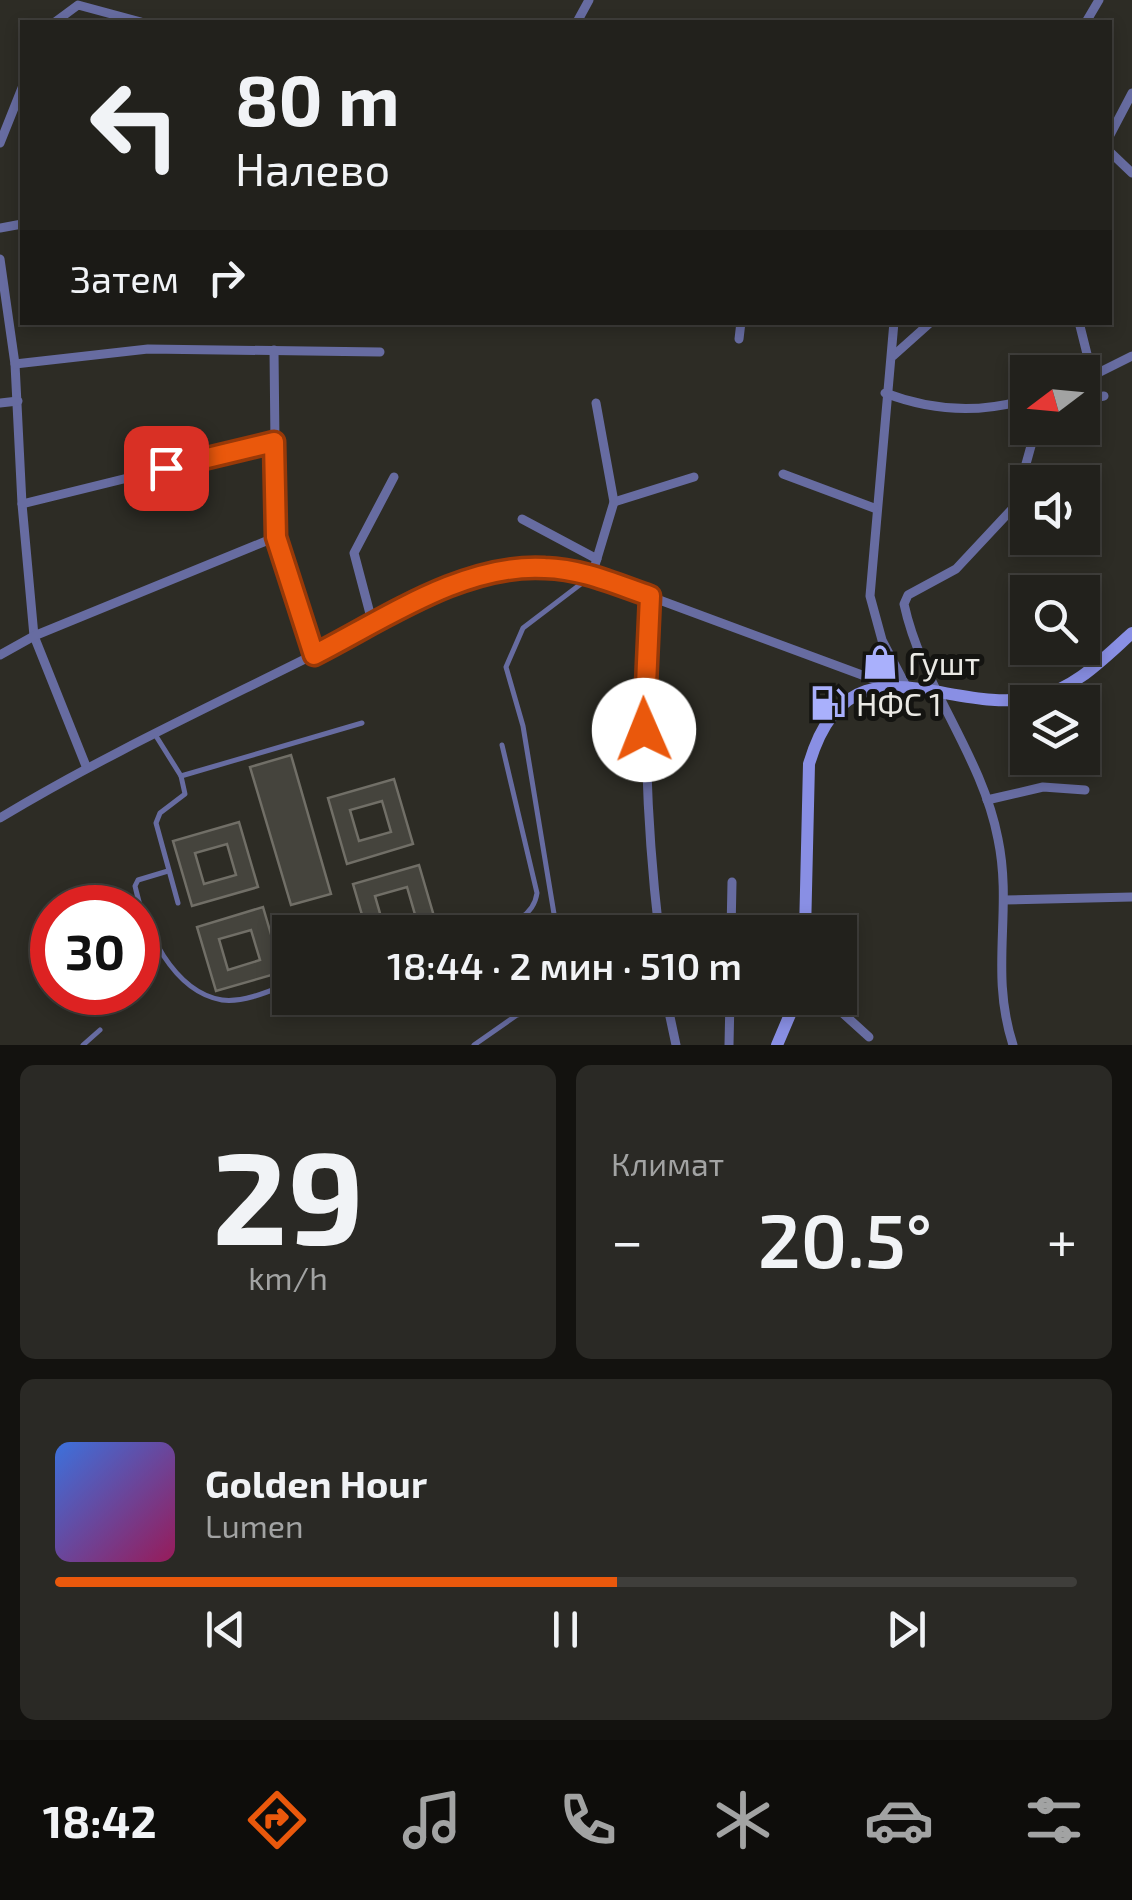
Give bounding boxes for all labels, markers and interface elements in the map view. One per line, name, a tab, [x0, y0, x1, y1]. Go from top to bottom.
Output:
text: 80 m	[235, 56, 400, 140]
icon: left	[70, 60, 200, 190]
text: Налево	[235, 141, 390, 195]
icon: right	[199, 250, 254, 305]
text: Затем	[70, 255, 179, 301]
north arrow	[1010, 355, 1100, 445]
map controls	[1010, 355, 1100, 775]
pin	[124, 426, 209, 511]
icon: arrive	[139, 441, 194, 496]
button: sound	[1010, 465, 1100, 555]
button: search	[1010, 575, 1100, 665]
shop icon: Гушт	[861, 643, 899, 681]
place label: Гушт	[908, 643, 980, 682]
position arrow	[592, 678, 696, 782]
fuel station icon: НФС 1	[809, 684, 847, 722]
place label: НФС 1	[856, 684, 942, 722]
button: layers	[1010, 685, 1100, 775]
speed limit sign: 30	[30, 885, 160, 1015]
text: 18:44 · 2 мин · 510 m	[387, 942, 742, 988]
text: 29	[212, 1115, 364, 1271]
text: Климат	[611, 1144, 724, 1182]
text: 20.5°	[758, 1193, 932, 1283]
text: −	[611, 1206, 643, 1272]
text: +	[1047, 1206, 1077, 1272]
text: km/h	[248, 1258, 328, 1296]
text: Golden Hour	[205, 1460, 427, 1506]
text: Lumen	[205, 1506, 304, 1544]
icon: previous	[198, 1602, 253, 1657]
icon: pause	[538, 1602, 593, 1657]
icon: next	[879, 1602, 934, 1657]
icon: directions	[242, 1785, 312, 1855]
icon: music	[397, 1785, 467, 1855]
icon: phone	[553, 1785, 623, 1855]
icon: climate	[708, 1785, 778, 1855]
icon: car	[864, 1785, 934, 1855]
icon: filters	[1019, 1785, 1089, 1855]
text: 18:42	[43, 1793, 157, 1847]

